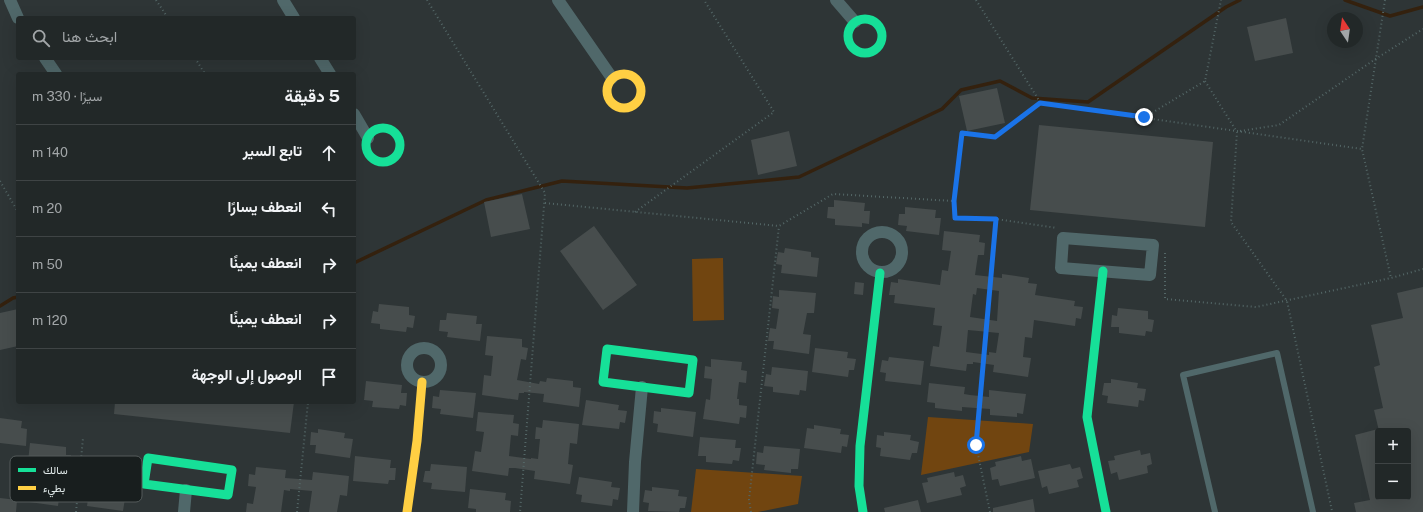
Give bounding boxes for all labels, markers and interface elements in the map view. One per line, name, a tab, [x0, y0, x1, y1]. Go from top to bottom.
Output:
north arrow	[1327, 12, 1363, 48]
search box	[16, 16, 356, 60]
icon: search	[30, 27, 52, 49]
text: ابحث هنا	[62, 28, 117, 45]
text: 5 دقيقة	[285, 86, 340, 106]
text: سيرًا · 330 m	[32, 89, 102, 104]
route end	[1135, 108, 1153, 126]
text: تابع السير	[243, 142, 302, 159]
icon: ahead	[318, 142, 340, 164]
text: 140 m	[32, 145, 68, 160]
text: انعطف يسارًا	[228, 198, 302, 215]
icon: left	[318, 198, 340, 220]
text: 20 m	[32, 201, 62, 216]
text: انعطف يمينًا	[229, 254, 302, 271]
icon: right	[318, 254, 340, 276]
text: 50 m	[32, 257, 63, 272]
text: انعطف يمينًا	[229, 310, 302, 327]
icon: right	[318, 310, 340, 332]
text: 120 m	[32, 313, 67, 328]
text: الوصول إلى الوجهة	[192, 366, 302, 383]
icon: arrive	[318, 366, 340, 388]
map controls	[1375, 428, 1411, 500]
button: +	[1375, 428, 1411, 464]
route start	[967, 436, 985, 454]
legend	[10, 456, 142, 502]
text: سالك	[43, 464, 68, 476]
button: −	[1375, 464, 1411, 500]
text: بطيء	[43, 482, 65, 498]

